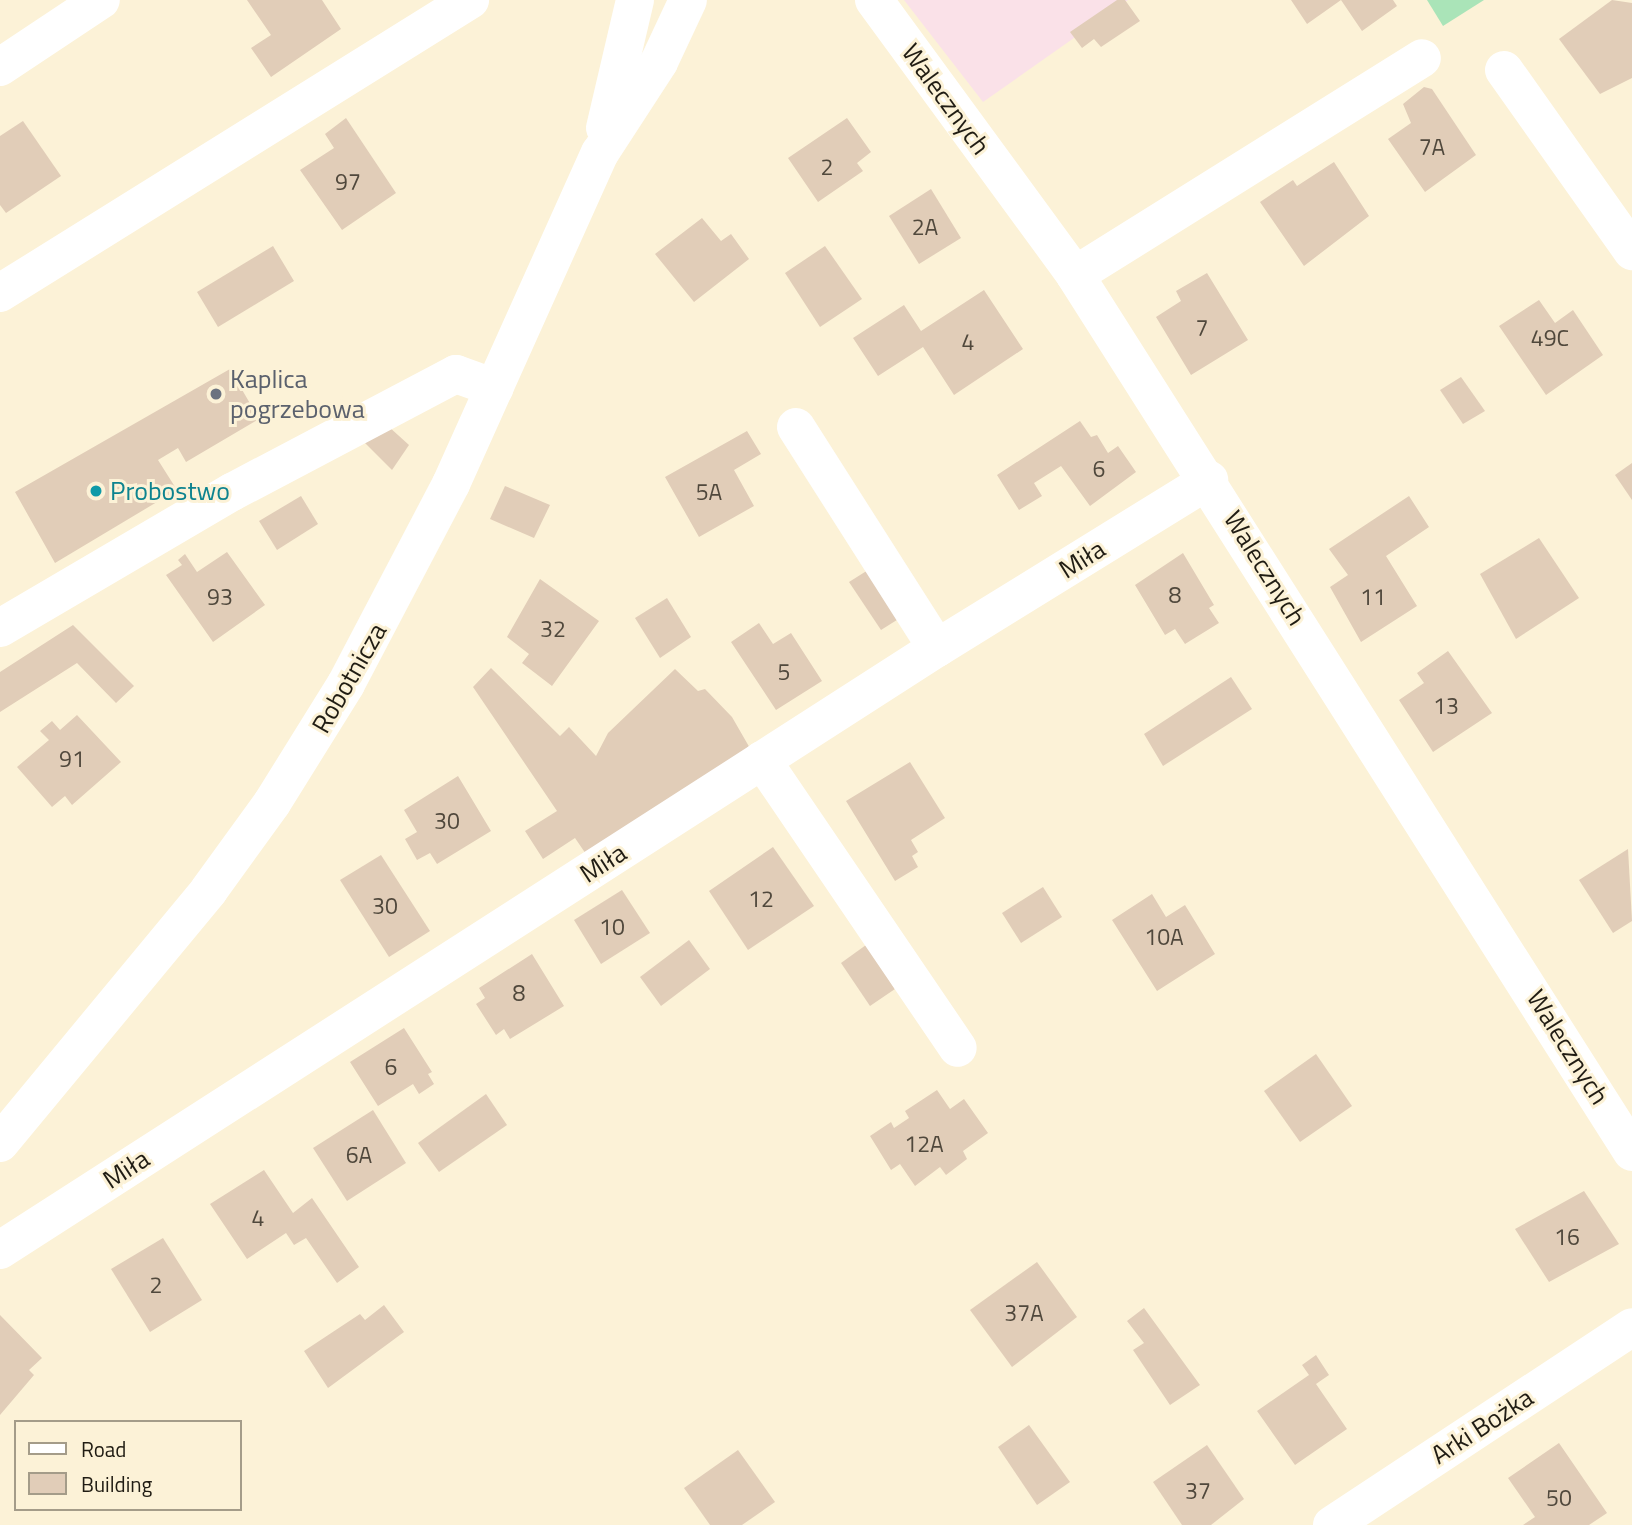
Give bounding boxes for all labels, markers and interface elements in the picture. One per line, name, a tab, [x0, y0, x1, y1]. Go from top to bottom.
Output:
street label: Walecznych	[895, 37, 997, 161]
house number: 7A	[1419, 133, 1445, 161]
house number: 2	[821, 153, 833, 181]
house number: 97	[335, 168, 361, 196]
house number: 2A	[912, 213, 938, 241]
house number: 7	[1196, 314, 1208, 342]
house number: 49C	[1531, 324, 1569, 352]
house number: 4	[962, 328, 974, 356]
place label: Kaplica pogrzebowa	[230, 363, 365, 424]
marker: Kaplica pogrzebowa	[208, 386, 224, 402]
house number: 6	[1093, 455, 1105, 483]
place label: Probostwo	[110, 475, 230, 507]
house number: 5A	[696, 478, 722, 506]
marker: Probostwo	[88, 483, 104, 499]
street label: Walecznych	[1217, 505, 1313, 631]
street label: Miła	[1053, 533, 1111, 585]
house number: 8	[1169, 581, 1181, 609]
house number: 93	[207, 583, 233, 611]
house number: 11	[1360, 583, 1386, 611]
house number: 32	[540, 615, 566, 643]
street label: Robotnicza	[305, 617, 393, 739]
house number: 5	[778, 658, 790, 686]
house number: 13	[1433, 692, 1459, 720]
house number: 91	[59, 745, 85, 773]
house number: 30	[434, 807, 460, 835]
street label: Miła	[574, 837, 632, 889]
house number: 12	[748, 885, 774, 913]
house number: 30	[372, 892, 398, 920]
house number: 10	[599, 913, 625, 941]
house number: 10A	[1144, 923, 1184, 951]
house number: 8	[513, 979, 525, 1007]
street label: Walecznych	[1520, 984, 1616, 1110]
house number: 6	[385, 1053, 397, 1081]
house number: 12A	[904, 1130, 944, 1158]
house number: 6A	[346, 1141, 372, 1169]
street label: Miła	[97, 1143, 155, 1195]
house number: 4	[252, 1204, 264, 1232]
house number: 16	[1554, 1223, 1580, 1251]
house number: 2	[150, 1271, 162, 1299]
house number: 37A	[1004, 1299, 1044, 1327]
street label: Arki Bożka	[1425, 1382, 1539, 1470]
legend	[14, 1420, 242, 1511]
text: Road	[81, 1433, 126, 1465]
text: Building	[81, 1468, 152, 1500]
house number: 37	[1185, 1477, 1211, 1505]
house number: 50	[1546, 1484, 1572, 1512]

